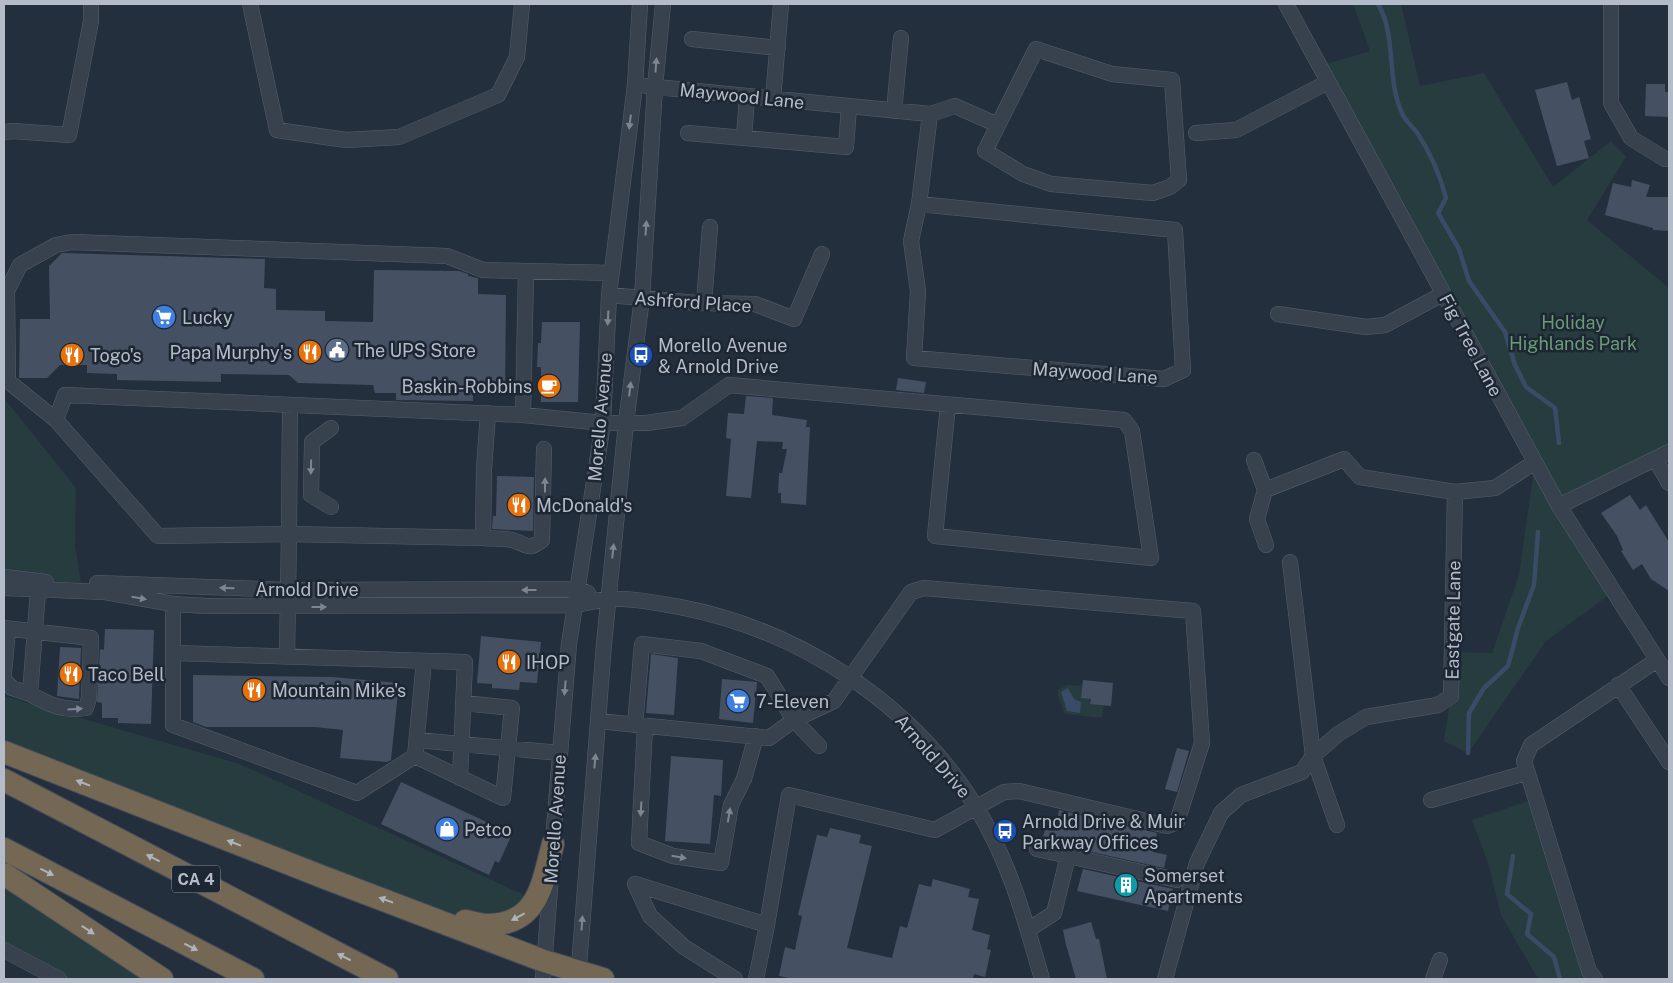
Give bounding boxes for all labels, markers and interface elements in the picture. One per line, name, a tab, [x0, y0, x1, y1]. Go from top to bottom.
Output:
one-way arrow	[653, 57, 661, 73]
street label: Maywood Lane	[679, 79, 805, 113]
one-way arrow	[626, 114, 634, 130]
one-way arrow	[643, 219, 651, 235]
street label: Ashford Place	[634, 287, 752, 317]
street label: Fig Tree Lane	[1435, 290, 1507, 400]
supermarket icon: Lucky	[151, 304, 177, 330]
place label: Lucky	[182, 307, 233, 328]
one-way arrow	[604, 311, 612, 327]
park label: Holiday Highlands Park	[1509, 312, 1637, 354]
place label: Morello Avenue & Arnold Drive	[658, 335, 788, 377]
public building icon: The UPS Store	[324, 337, 350, 363]
restaurant icon: Papa Murphy's	[297, 339, 323, 365]
place label: The UPS Store	[354, 340, 476, 361]
restaurant icon: Togo's	[59, 342, 85, 368]
place label: Papa Murphy's	[169, 342, 292, 363]
bus stop icon: Morello Avenue & Arnold Drive	[628, 342, 654, 368]
place label: Togo's	[90, 345, 142, 366]
street label: Morello Avenue	[584, 352, 616, 482]
street label: Maywood Lane	[1032, 358, 1158, 388]
cafe icon: Baskin-Robbins	[536, 373, 562, 399]
place label: Baskin-Robbins	[402, 376, 532, 397]
one-way arrow	[626, 381, 634, 397]
one-way arrow	[307, 459, 315, 475]
one-way arrow	[540, 477, 548, 493]
restaurant icon: McDonald's	[506, 492, 532, 518]
place label: McDonald's	[536, 495, 632, 516]
one-way arrow	[609, 542, 617, 558]
street label: Eastgate Lane	[1441, 560, 1465, 680]
street label: Arnold Drive	[255, 579, 359, 600]
one-way arrow	[219, 584, 235, 592]
one-way arrow	[521, 586, 537, 594]
one-way arrow	[132, 595, 148, 603]
one-way arrow	[311, 603, 327, 611]
restaurant icon: IHOP	[496, 649, 522, 675]
place label: IHOP	[526, 652, 570, 673]
restaurant icon: Taco Bell	[58, 661, 84, 687]
place label: Taco Bell	[88, 664, 165, 685]
restaurant icon: Mountain Mike's	[241, 677, 267, 703]
place label: Mountain Mike's	[272, 680, 406, 701]
one-way arrow	[561, 681, 569, 697]
supermarket icon: 7-Eleven	[725, 688, 751, 714]
place label: 7-Eleven	[756, 691, 829, 712]
one-way arrow	[67, 704, 83, 712]
street label: Arnold Drive	[891, 710, 975, 802]
one-way arrow	[591, 753, 599, 769]
street label: Morello Avenue	[540, 754, 570, 884]
one-way arrow	[76, 779, 90, 787]
one-way arrow	[636, 802, 644, 818]
one-way arrow	[725, 807, 733, 823]
place label: Arnold Drive & Muir Parkway Offices	[1022, 811, 1185, 853]
shop icon: Petco	[434, 816, 460, 842]
bus stop icon: Arnold Drive & Muir Parkway Offices	[992, 818, 1018, 844]
place label: Petco	[464, 819, 512, 840]
one-way arrow	[227, 838, 241, 846]
one-way arrow	[147, 853, 160, 862]
one-way arrow	[671, 853, 687, 861]
place label: Somerset Apartments	[1144, 865, 1243, 907]
road number: CA 4	[172, 866, 220, 892]
one-way arrow	[40, 868, 54, 876]
building icon: Somerset Apartments	[1113, 872, 1139, 898]
one-way arrow	[378, 896, 393, 904]
one-way arrow	[511, 913, 525, 921]
one-way arrow	[578, 915, 586, 931]
one-way arrow	[81, 925, 95, 935]
one-way arrow	[184, 943, 198, 951]
one-way arrow	[337, 953, 351, 961]

